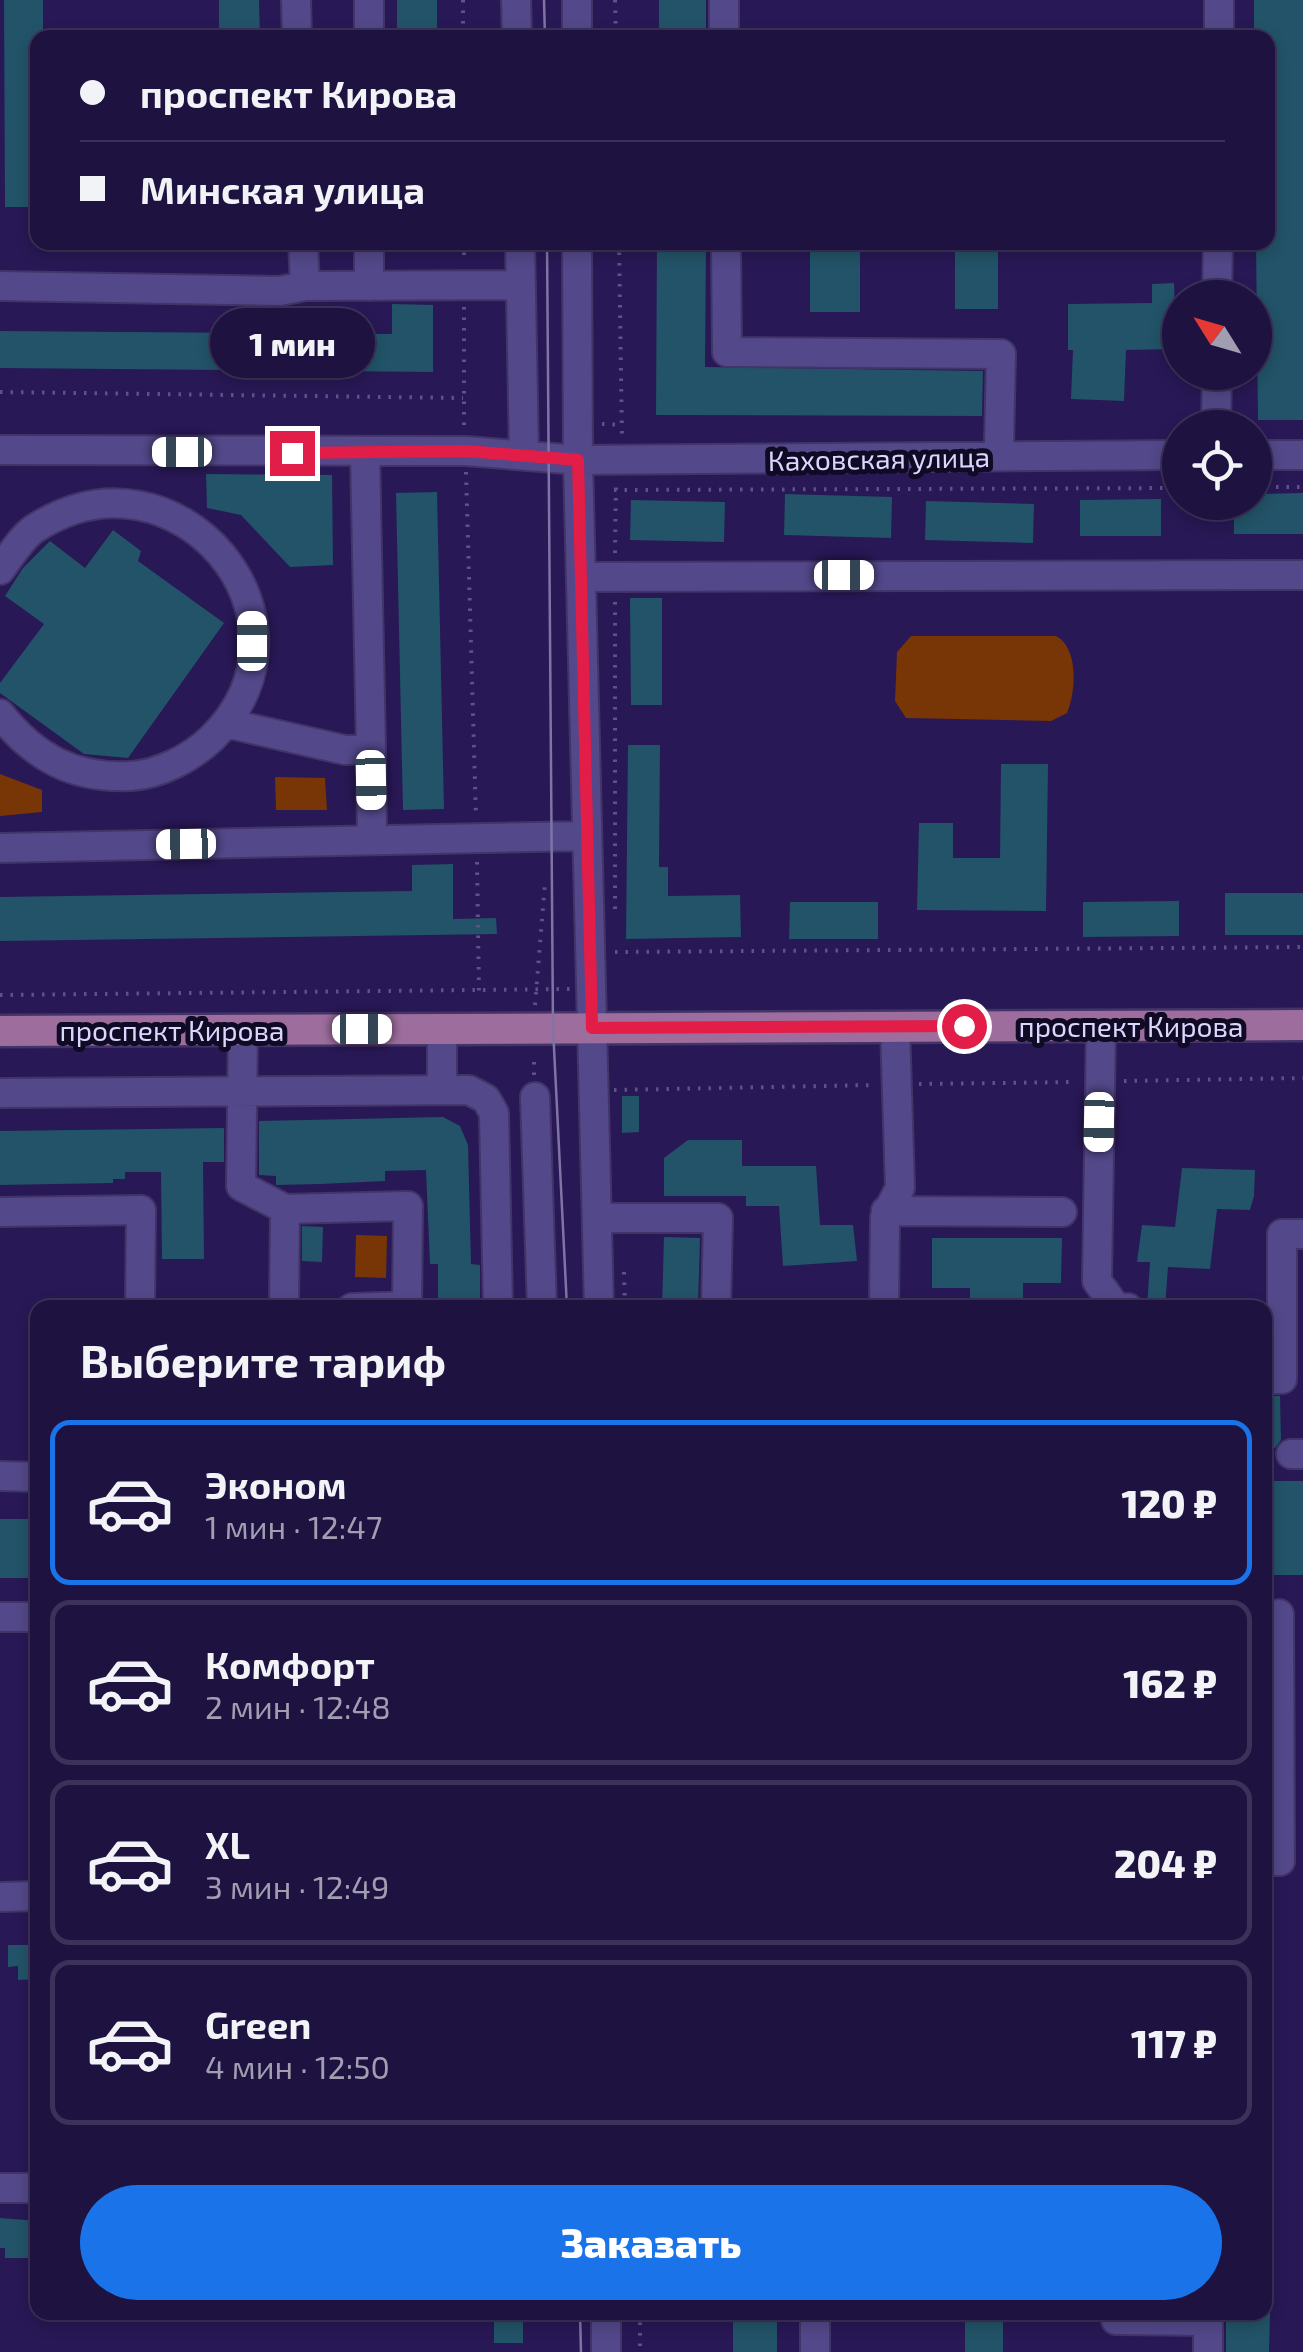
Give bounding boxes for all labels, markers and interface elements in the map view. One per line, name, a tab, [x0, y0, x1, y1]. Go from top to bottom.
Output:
text: проспект Кирова	[140, 70, 457, 116]
text: Минская улица	[140, 166, 425, 212]
north arrow	[1162, 280, 1272, 390]
map controls	[1162, 280, 1272, 520]
callout: 1 мин	[210, 308, 374, 378]
text: 1 мин	[249, 324, 336, 362]
button: locate	[1162, 410, 1272, 520]
route end	[270, 431, 315, 476]
car	[152, 437, 212, 467]
street label: Каховская улица	[768, 439, 990, 477]
car	[814, 560, 874, 590]
car	[237, 611, 267, 671]
car	[355, 750, 387, 810]
car	[156, 828, 216, 860]
route start	[942, 1004, 987, 1049]
street label: проспект Кирова	[1019, 1009, 1243, 1043]
street label: проспект Кирова	[60, 1013, 284, 1047]
car	[332, 1014, 392, 1044]
car	[1083, 1092, 1115, 1152]
text: Выберите тариф	[80, 1333, 446, 1387]
icon: car	[85, 1458, 175, 1548]
text: Эконом	[205, 1461, 347, 1507]
text: 120 ₽	[1122, 1480, 1217, 1526]
text: 1 мин · 12:47	[205, 1507, 382, 1545]
icon: car	[85, 1638, 175, 1728]
text: Комфорт	[205, 1641, 375, 1687]
text: 162 ₽	[1123, 1660, 1217, 1706]
text: 2 мин · 12:48	[205, 1687, 391, 1725]
icon: car	[85, 1818, 175, 1908]
text: XL	[205, 1821, 250, 1867]
text: 204 ₽	[1114, 1840, 1217, 1886]
text: 3 мин · 12:49	[205, 1867, 389, 1905]
icon: car	[85, 1998, 175, 2088]
text: Green	[205, 2001, 311, 2047]
text: 117 ₽	[1131, 2020, 1217, 2066]
text: 4 мин · 12:50	[205, 2047, 390, 2085]
button: Заказать	[80, 2185, 1222, 2300]

